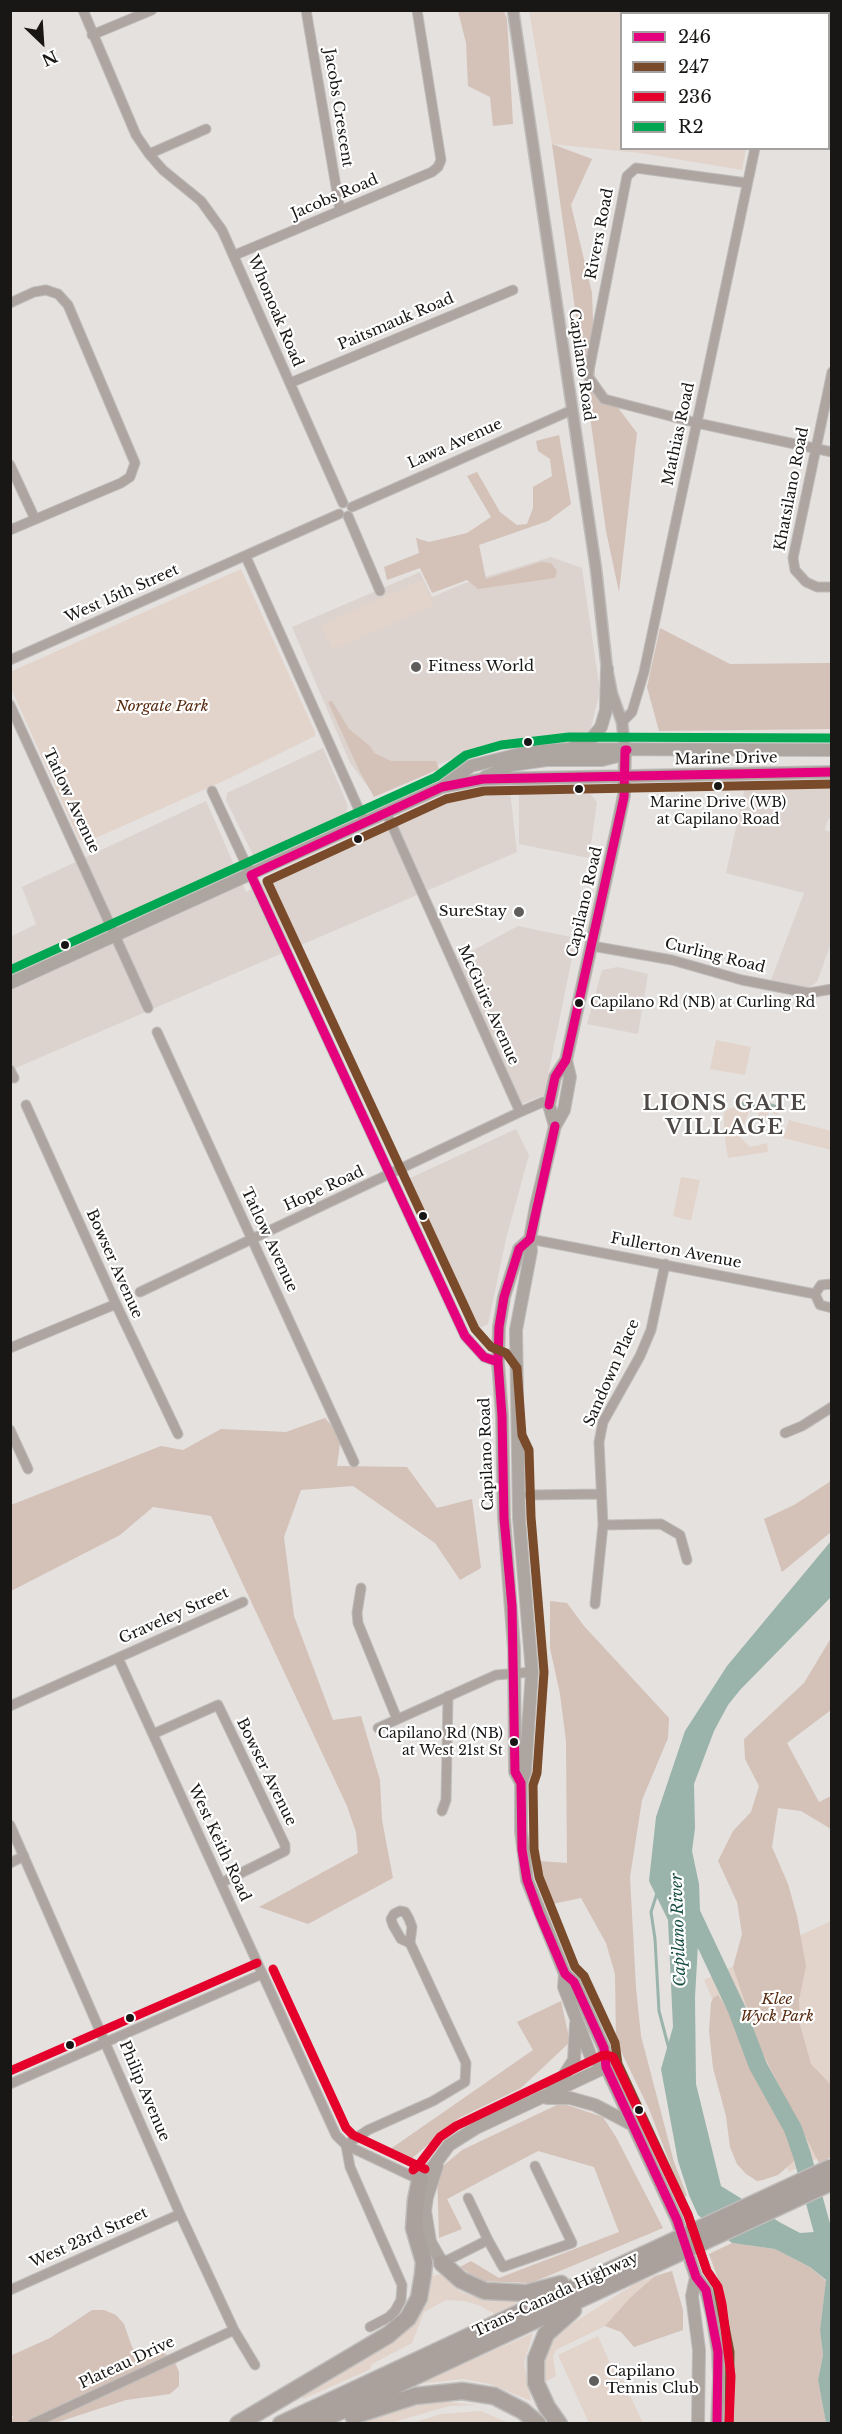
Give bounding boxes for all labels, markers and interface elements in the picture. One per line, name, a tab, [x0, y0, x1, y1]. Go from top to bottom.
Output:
north arrow	[12, 12, 72, 72]
legend	[620, 12, 830, 150]
text: 246	[678, 26, 711, 48]
text: N	[39, 46, 61, 71]
street label: Jacobs Crescent	[320, 48, 356, 168]
text: 247	[678, 56, 709, 78]
text: 236	[678, 86, 712, 108]
text: R2	[678, 116, 704, 138]
street label: Jacobs Road	[289, 171, 381, 223]
street label: Rivers Road	[582, 187, 618, 281]
street label: Whonoak Road	[243, 252, 307, 370]
street label: Paitsmauk Road	[335, 290, 457, 354]
street label: Capilano Road	[564, 308, 598, 422]
street label: Mathias Road	[659, 381, 699, 487]
street label: Lawa Avenue	[405, 415, 505, 473]
street label: Khatsilano Road	[771, 426, 813, 552]
street label: West 15th Street	[62, 561, 182, 627]
place label: Fitness World	[428, 658, 534, 676]
marker: Fitness World	[409, 660, 423, 674]
park label: Norgate Park	[116, 698, 208, 716]
unlabelled marker	[522, 736, 534, 748]
street label: Tatlow Avenue	[39, 746, 103, 856]
street label: Marine Drive	[674, 749, 778, 769]
marker: Marine Drive (WB) at Capilano Road	[712, 780, 724, 792]
unlabelled marker	[573, 783, 585, 795]
place label: Marine Drive (WB) at Capilano Road	[650, 795, 786, 828]
unlabelled marker	[352, 833, 364, 845]
street label: Capilano Road	[563, 845, 607, 959]
place label: SureStay	[439, 903, 507, 921]
marker: SureStay	[512, 905, 526, 919]
street label: Curling Road	[663, 935, 767, 977]
unlabelled marker	[59, 939, 71, 951]
street label: McGuire Avenue	[453, 942, 523, 1068]
place label: Capilano Rd (NB) at Curling Rd	[590, 995, 815, 1011]
marker: Capilano Rd (NB) at Curling Rd	[573, 997, 585, 1009]
district label: LIONS GATE VILLAGE	[642, 1091, 808, 1141]
street label: Hope Road	[281, 1163, 367, 1215]
street label: Tatlow Avenue	[237, 1185, 301, 1295]
street label: Bowser Avenue	[82, 1207, 146, 1321]
unlabelled marker	[417, 1210, 429, 1222]
street label: Fullerton Avenue	[609, 1229, 743, 1273]
street label: Sandown Place	[580, 1317, 644, 1429]
street label: Capilano Road	[476, 1397, 498, 1511]
street label: Graveley Street	[116, 1584, 232, 1648]
street label: Bowser Avenue	[232, 1715, 300, 1829]
place label: Capilano Rd (NB) at West 21st St	[378, 1726, 503, 1758]
marker: Capilano Rd (NB) at West 21st St	[508, 1736, 520, 1748]
street label: West Keith Road	[184, 1782, 254, 1904]
water label: Capilano River	[667, 1873, 691, 1987]
park label: Klee Wyck Park	[740, 1991, 814, 2026]
unlabelled marker	[124, 2012, 136, 2024]
street label: Philip Avenue	[115, 2038, 173, 2144]
unlabelled marker	[64, 2039, 76, 2051]
unlabelled marker	[633, 2104, 645, 2116]
street label: West 23rd Street	[27, 2204, 151, 2272]
street label: Trans-Canada Highway	[470, 2249, 642, 2341]
street label: Plateau Drive	[76, 2333, 178, 2393]
place label: Capilano Tennis Club	[606, 2363, 699, 2398]
marker: Capilano Tennis Club	[587, 2374, 601, 2388]

